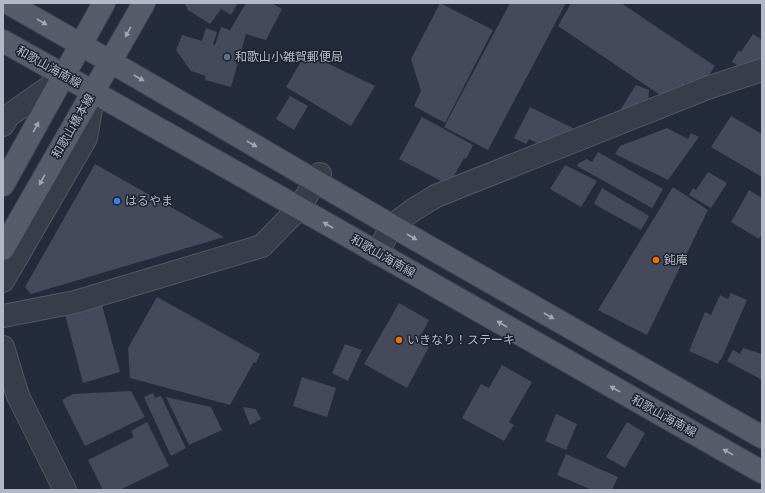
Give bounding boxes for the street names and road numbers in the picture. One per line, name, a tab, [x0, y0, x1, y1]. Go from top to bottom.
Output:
street label: 和歌山海南線	[14, 43, 84, 91]
street label: 和歌山橋本線	[48, 91, 97, 161]
street label: 和歌山海南線	[348, 231, 418, 280]
street label: 和歌山海南線	[629, 392, 699, 440]

